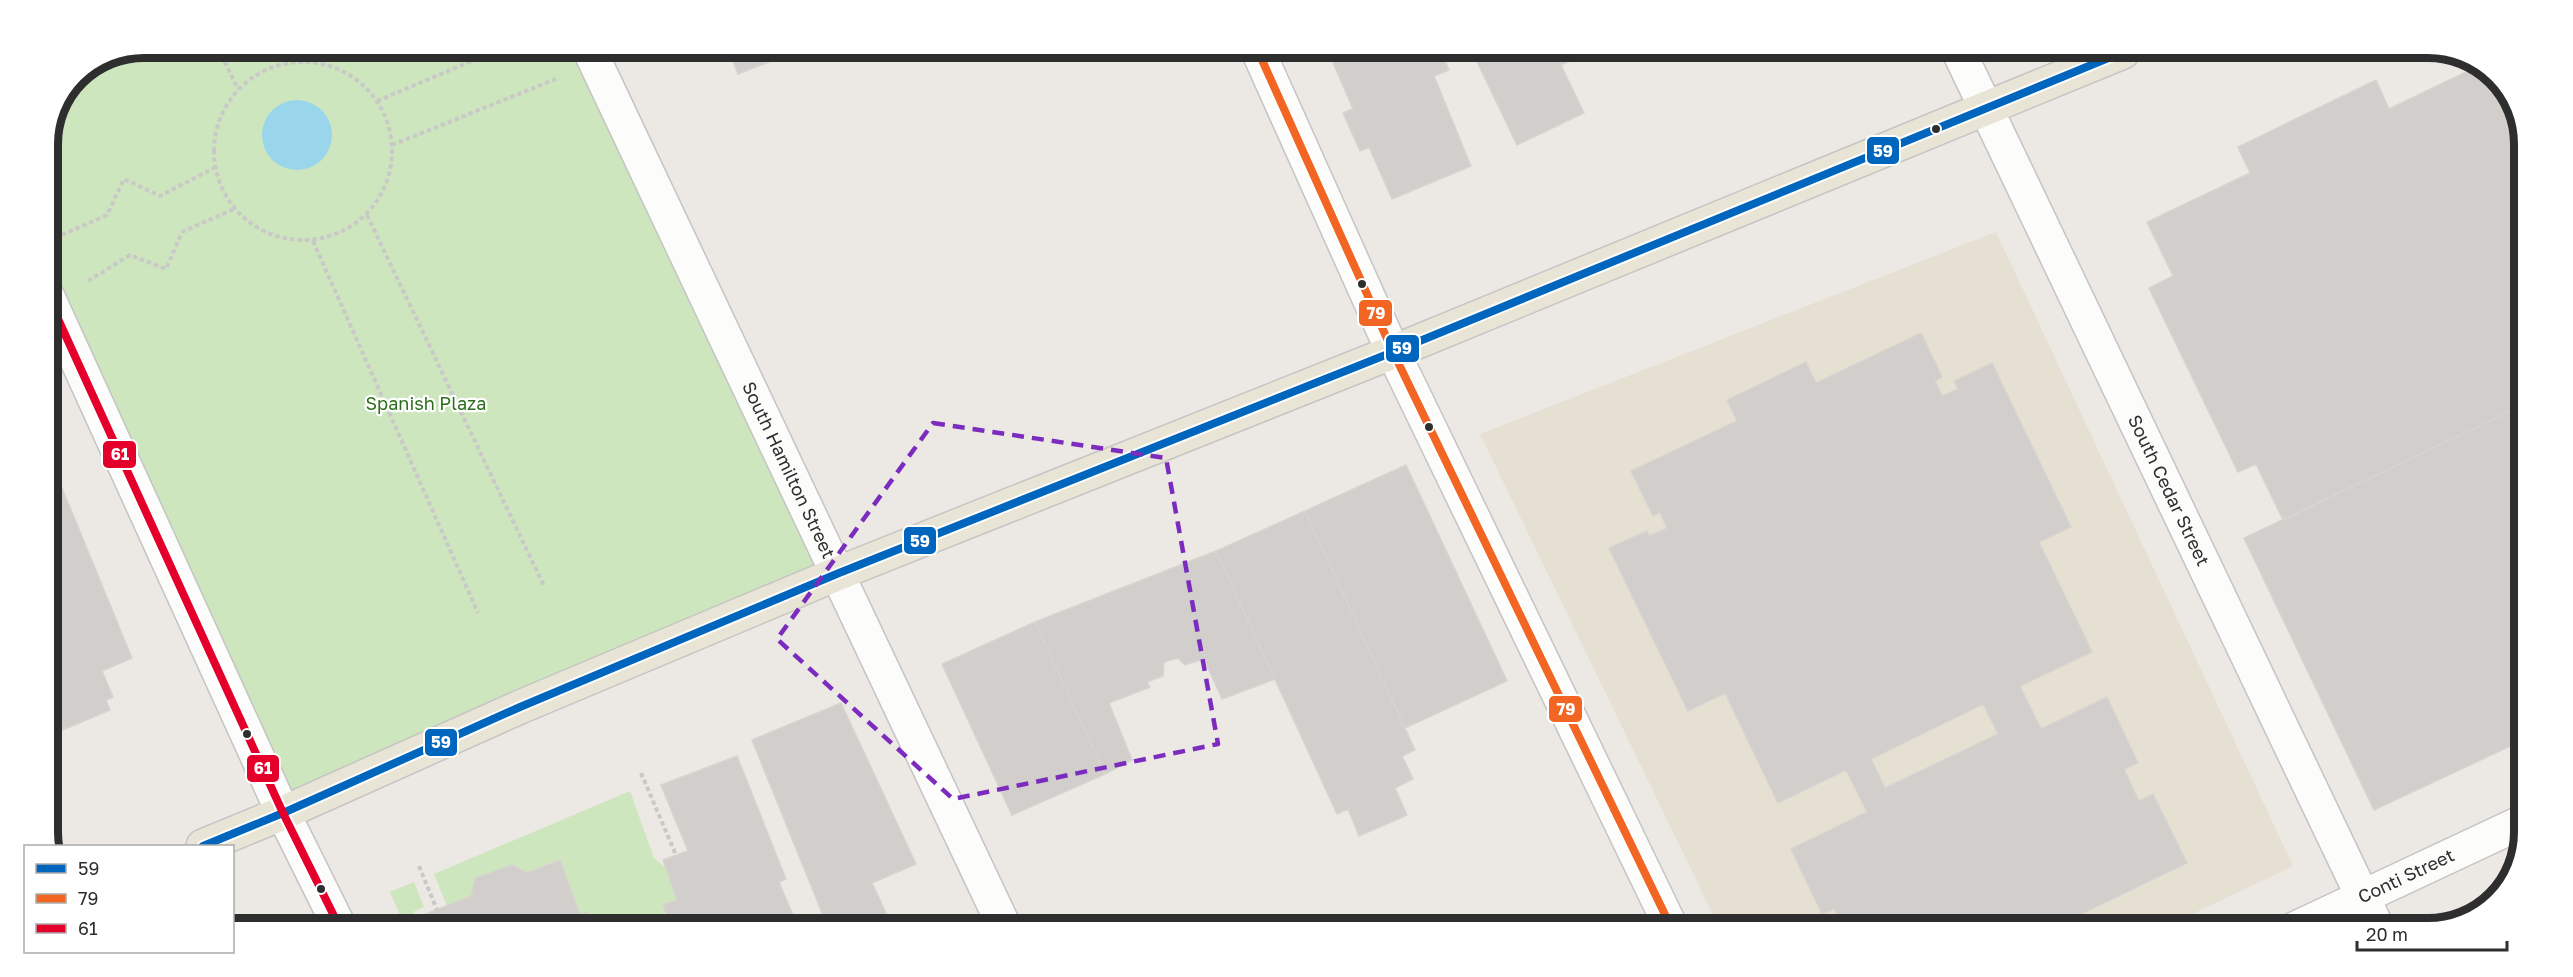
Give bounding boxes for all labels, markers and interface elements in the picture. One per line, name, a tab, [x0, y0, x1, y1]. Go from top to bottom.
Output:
unlabelled marker	[1930, 123, 1942, 135]
line badge: 59	[1866, 136, 1900, 165]
text: 59	[1873, 141, 1893, 161]
unlabelled marker	[1356, 278, 1368, 290]
line badge: 79	[1358, 299, 1393, 327]
text: 79	[1367, 303, 1385, 323]
line badge: 59	[1385, 334, 1420, 363]
text: 59	[1392, 338, 1412, 358]
street label: South Hamilton Street	[738, 378, 840, 562]
park label: Spanish Plaza	[366, 392, 486, 414]
street label: South Cedar Street	[2124, 411, 2215, 569]
unlabelled marker	[1423, 421, 1435, 433]
line badge: 61	[102, 440, 137, 469]
text: 61	[111, 444, 129, 464]
line badge: 59	[903, 526, 937, 555]
text: 59	[910, 531, 930, 551]
line badge: 79	[1548, 695, 1583, 723]
text: 79	[1557, 699, 1575, 719]
unlabelled marker	[241, 728, 253, 740]
line badge: 59	[424, 728, 458, 757]
text: 59	[431, 732, 451, 752]
line badge: 61	[246, 754, 280, 783]
text: 61	[254, 758, 272, 778]
street label: Conti Street	[2354, 843, 2458, 907]
legend	[24, 845, 234, 953]
text: 59	[78, 857, 99, 879]
unlabelled marker	[315, 883, 327, 895]
text: 79	[78, 887, 98, 909]
scale bar	[2357, 914, 2507, 952]
text: 61	[78, 917, 98, 939]
text: 20 m	[2366, 923, 2408, 945]

